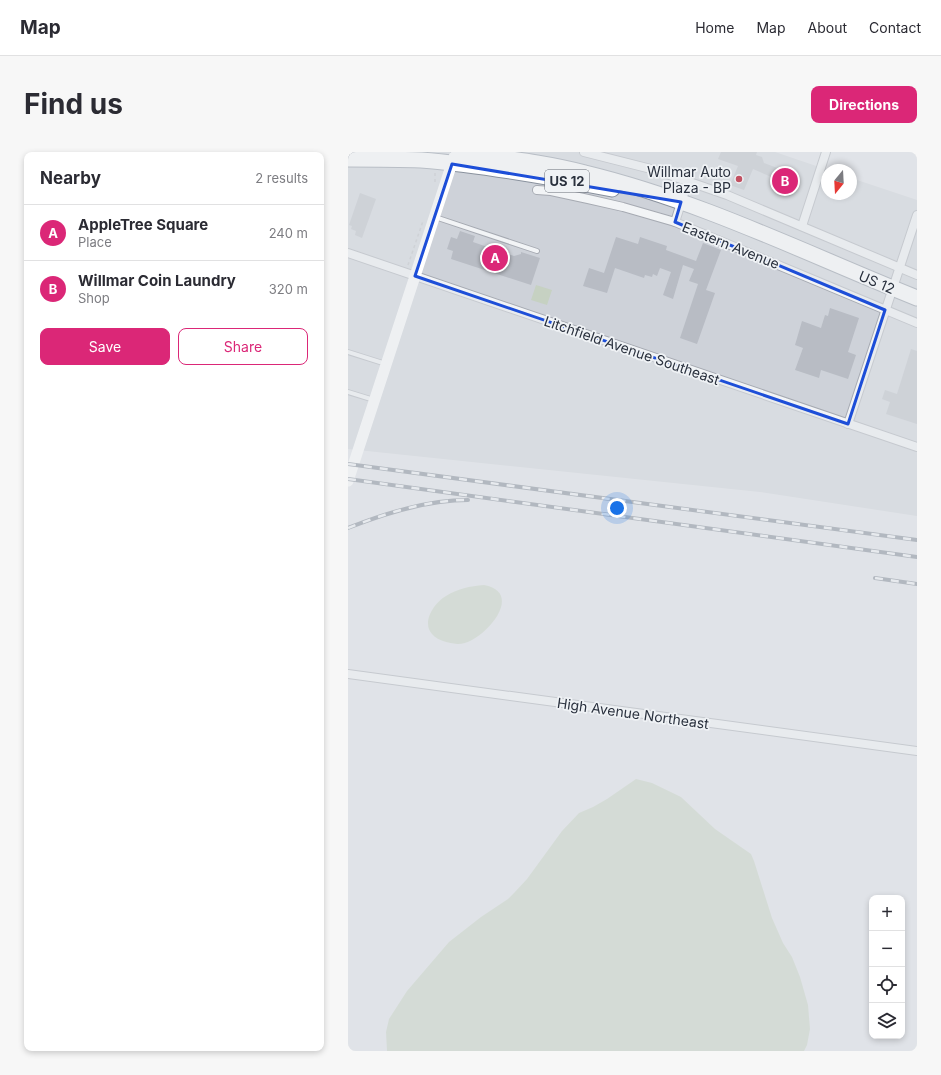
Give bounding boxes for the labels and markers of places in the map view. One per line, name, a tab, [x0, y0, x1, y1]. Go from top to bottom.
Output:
place label: Willmar Auto Plaza - BP	[647, 163, 731, 196]
pin: B	[772, 166, 798, 196]
marker: Willmar Auto Plaza - BP	[734, 174, 744, 184]
pin: A	[482, 243, 508, 273]

